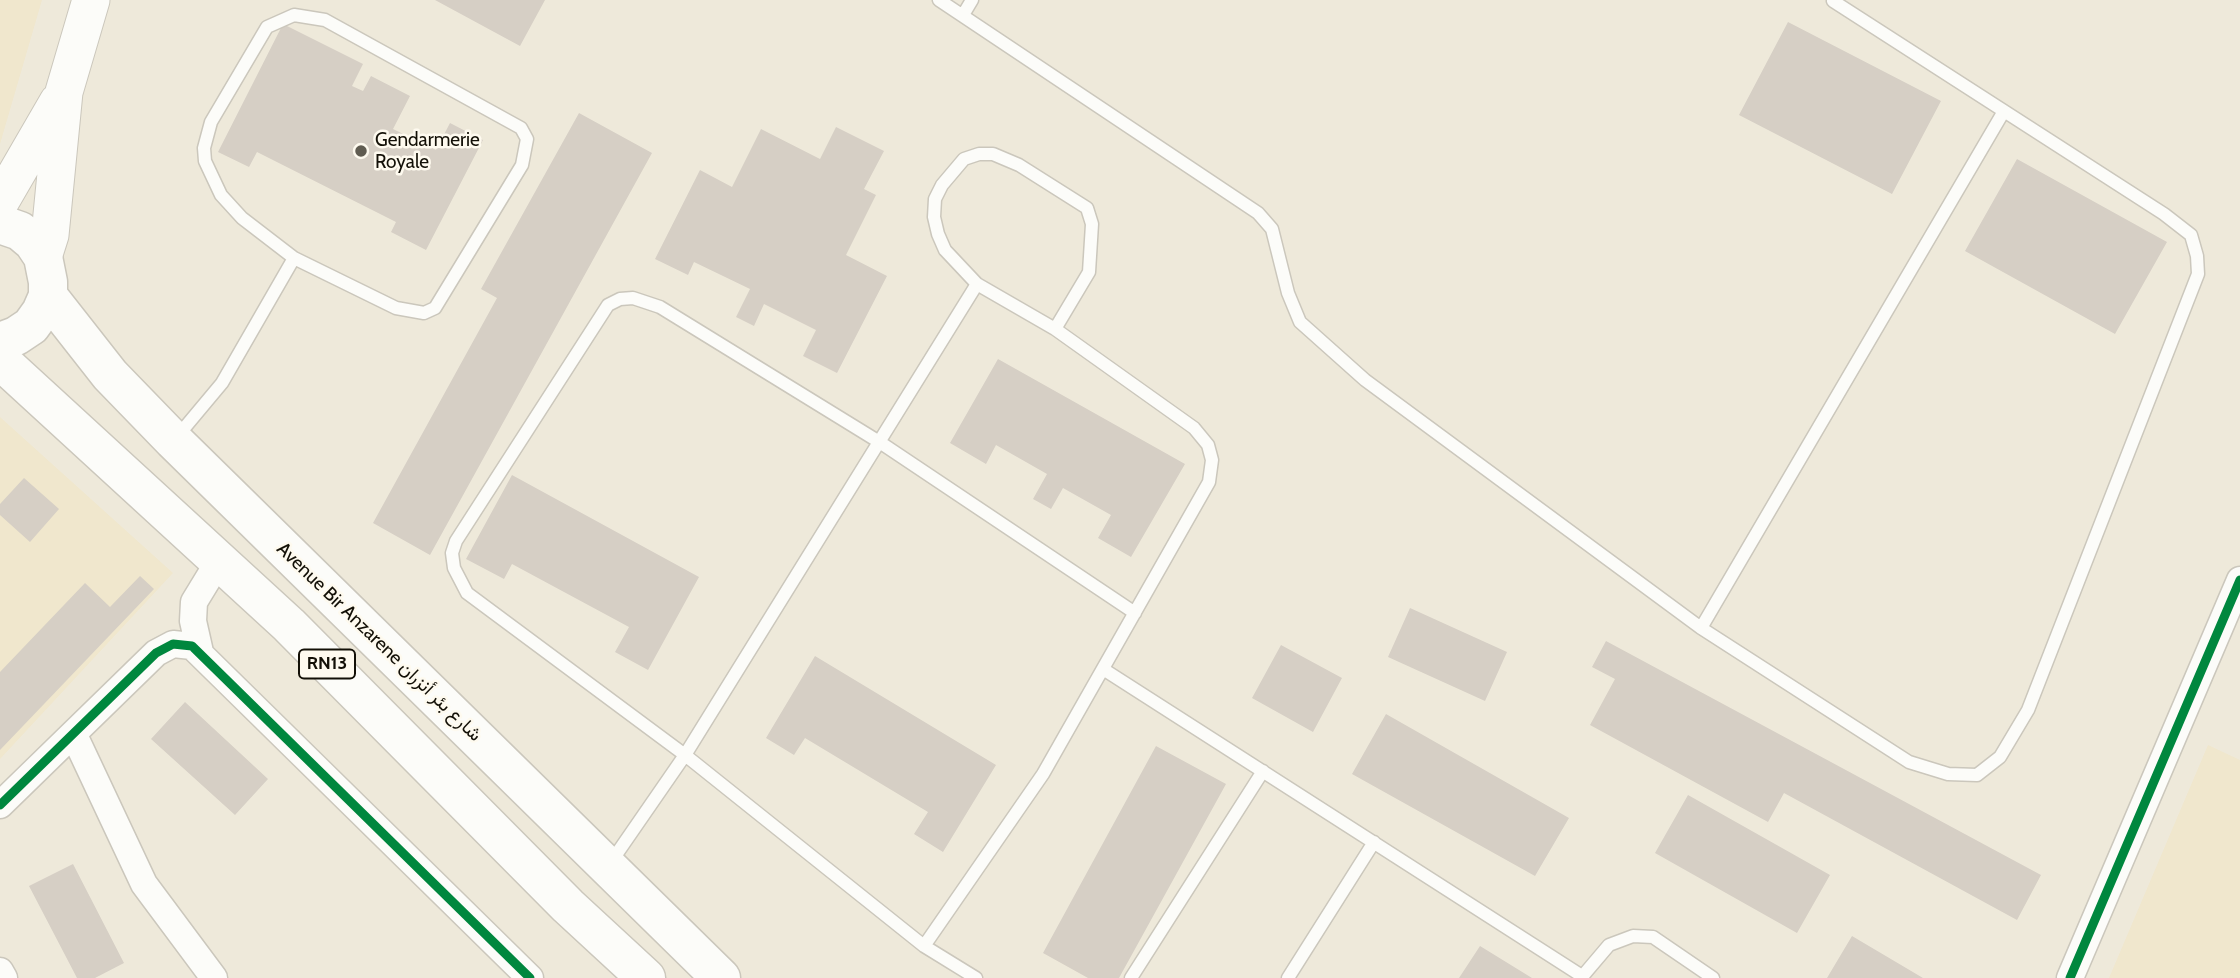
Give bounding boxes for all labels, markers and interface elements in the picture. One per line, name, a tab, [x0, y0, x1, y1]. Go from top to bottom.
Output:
place label: Gendarmerie Royale	[375, 129, 480, 173]
marker: Gendarmerie Royale	[353, 143, 369, 159]
street label: Avenue Bir Anzarene شارع بئر أنزران	[272, 538, 486, 746]
road number: RN13	[299, 650, 355, 678]

